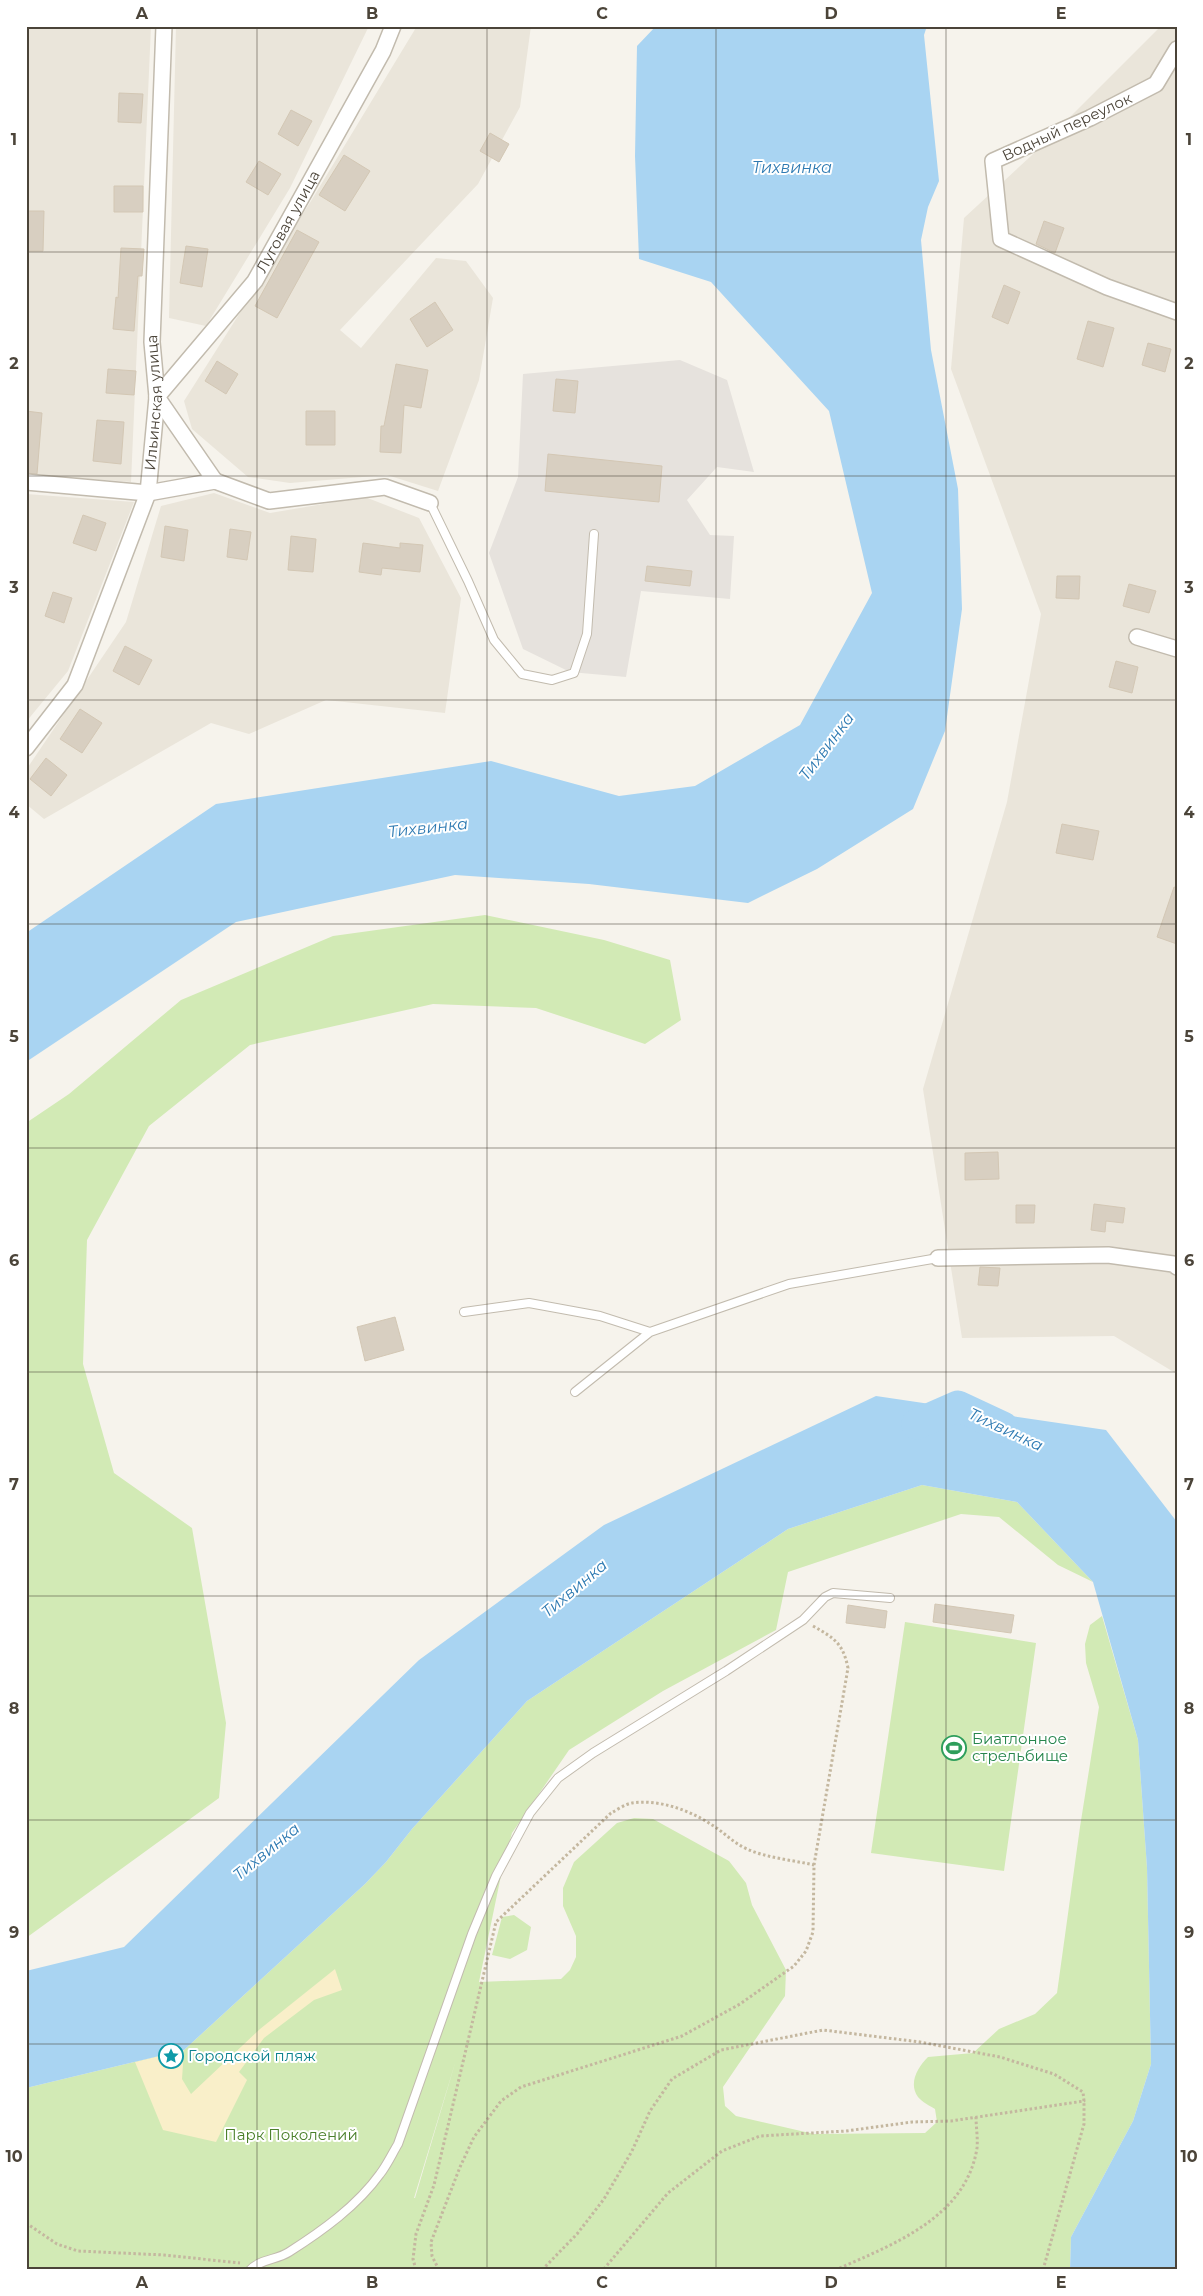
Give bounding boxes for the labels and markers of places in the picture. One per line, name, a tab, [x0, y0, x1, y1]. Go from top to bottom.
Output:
place label: Биатлонное стрельбище	[972, 1729, 1068, 1765]
sports icon: Биатлонное стрельбище	[941, 1735, 967, 1761]
place icon: Городской пляж	[158, 2043, 184, 2069]
place label: Городской пляж	[188, 2046, 316, 2065]

